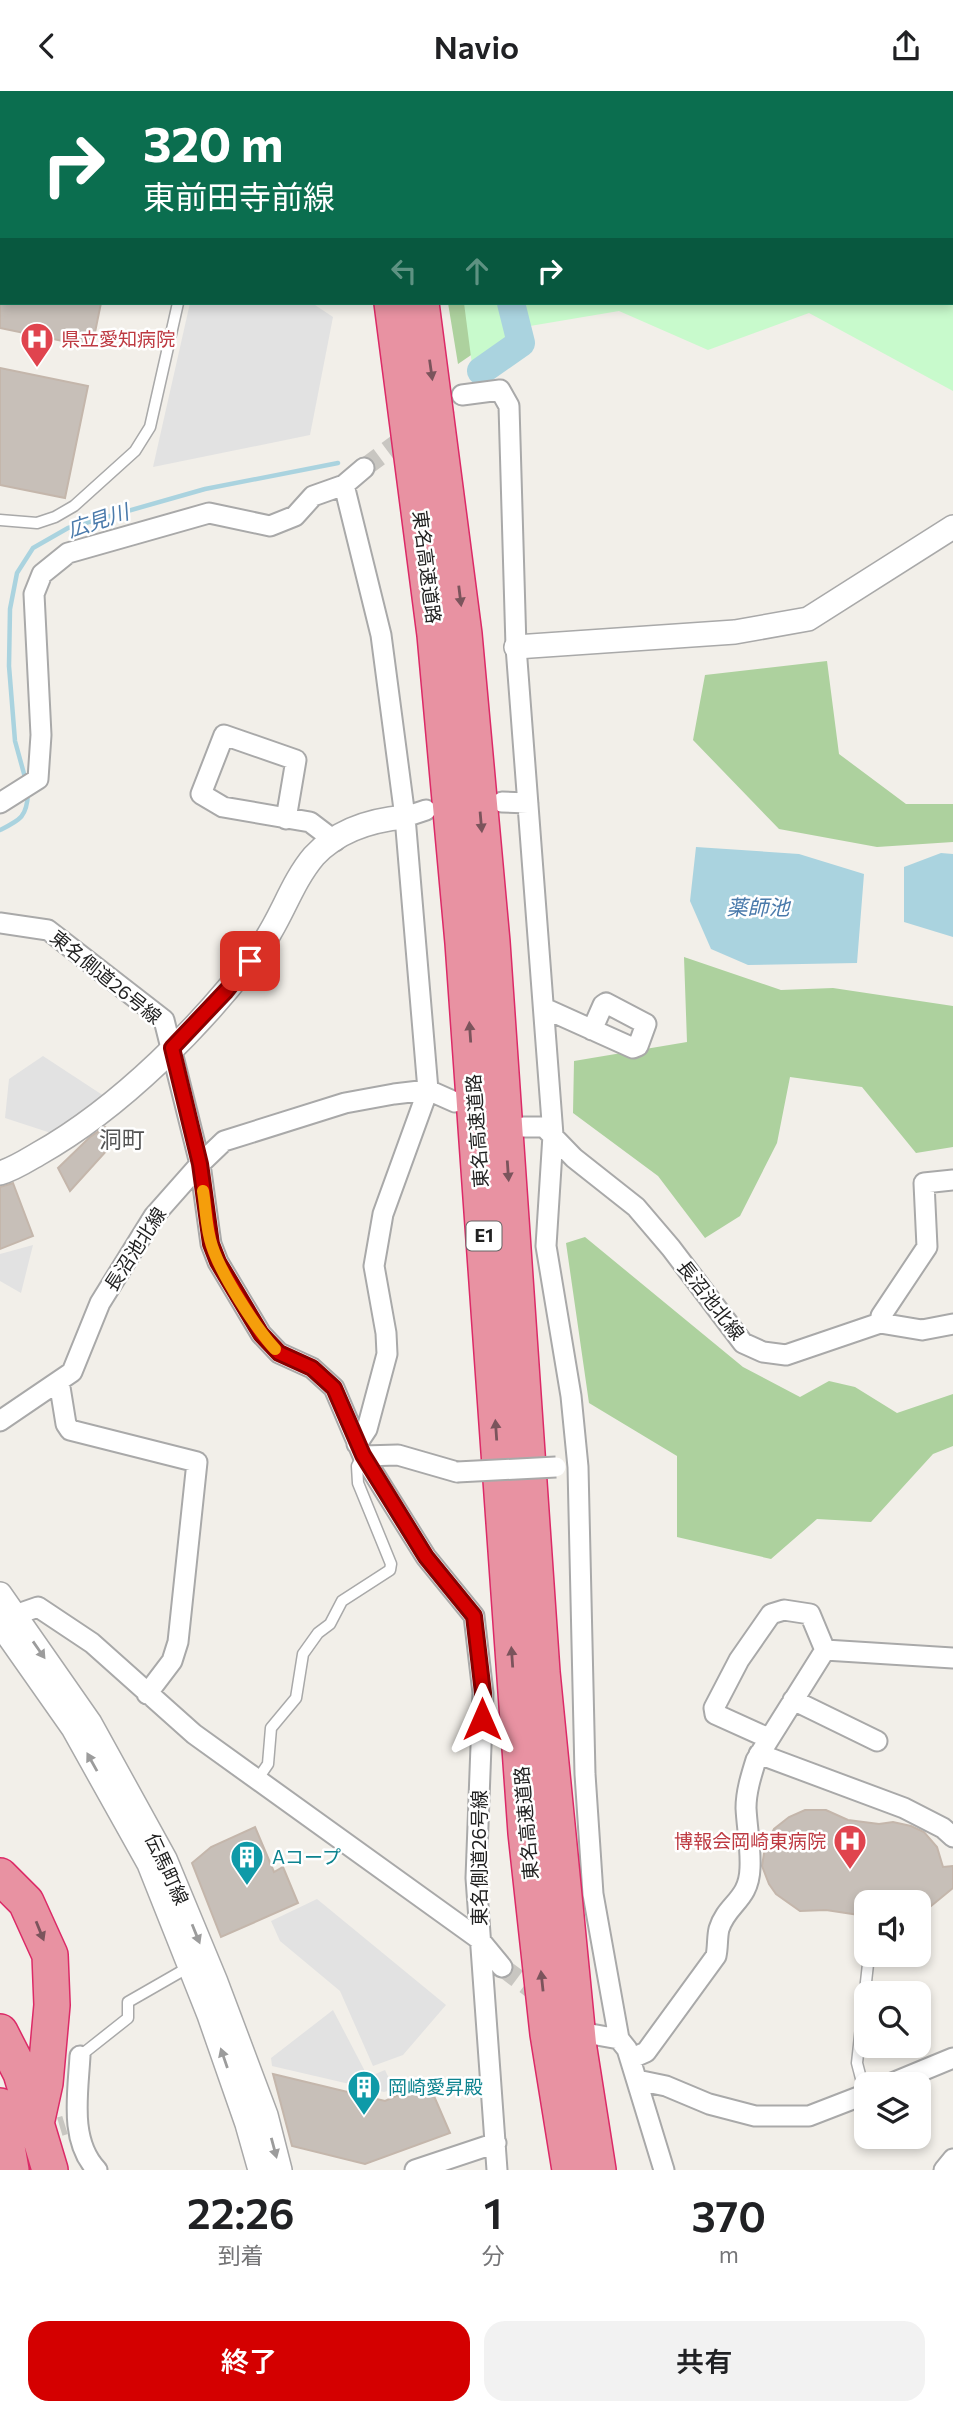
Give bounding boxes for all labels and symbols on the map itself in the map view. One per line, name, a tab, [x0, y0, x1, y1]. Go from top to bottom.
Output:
hospital icon: 県立愛知病院	[18, 320, 56, 369]
place label: 県立愛知病院	[61, 327, 175, 350]
one-way arrow	[425, 359, 436, 381]
water label: 広見川	[64, 497, 133, 541]
street label: 東名高速道路	[409, 509, 446, 625]
one-way arrow	[454, 585, 465, 607]
one-way arrow	[476, 812, 487, 834]
water label: 薬師池	[727, 894, 791, 919]
street label: 東名側道26号線	[46, 925, 166, 1028]
pin	[220, 931, 280, 991]
one-way arrow	[464, 1021, 475, 1043]
street label: 東名高速道路	[461, 1073, 492, 1189]
district label: 洞町	[99, 1125, 145, 1153]
one-way arrow	[503, 1161, 514, 1183]
street label: 長沼池北線	[99, 1203, 170, 1295]
road number: E1	[466, 1221, 502, 1251]
street label: 長沼池北線	[673, 1255, 750, 1344]
one-way arrow	[490, 1419, 501, 1441]
one-way arrow	[32, 1641, 46, 1659]
one-way arrow	[506, 1646, 517, 1668]
position arrow	[445, 1682, 519, 1756]
one-way arrow	[86, 1752, 98, 1771]
street label: 東名高速道路	[509, 1765, 542, 1881]
street label: 東名側道26号線	[467, 1790, 490, 1926]
hospital icon: 博報会岡崎東病院	[831, 1822, 869, 1871]
street label: 伝馬町線	[141, 1829, 194, 1908]
place label: 博報会岡崎東病院	[674, 1829, 826, 1852]
building icon: Aコープ	[228, 1838, 266, 1887]
place label: Aコープ	[272, 1845, 341, 1868]
one-way arrow	[34, 1920, 45, 1941]
one-way arrow	[191, 1924, 202, 1945]
one-way arrow	[536, 1970, 547, 1992]
one-way arrow	[218, 2048, 229, 2069]
building icon: 岡崎愛昇殿	[345, 2068, 383, 2117]
place label: 岡崎愛昇殿	[388, 2075, 483, 2098]
one-way arrow	[269, 2137, 280, 2159]

